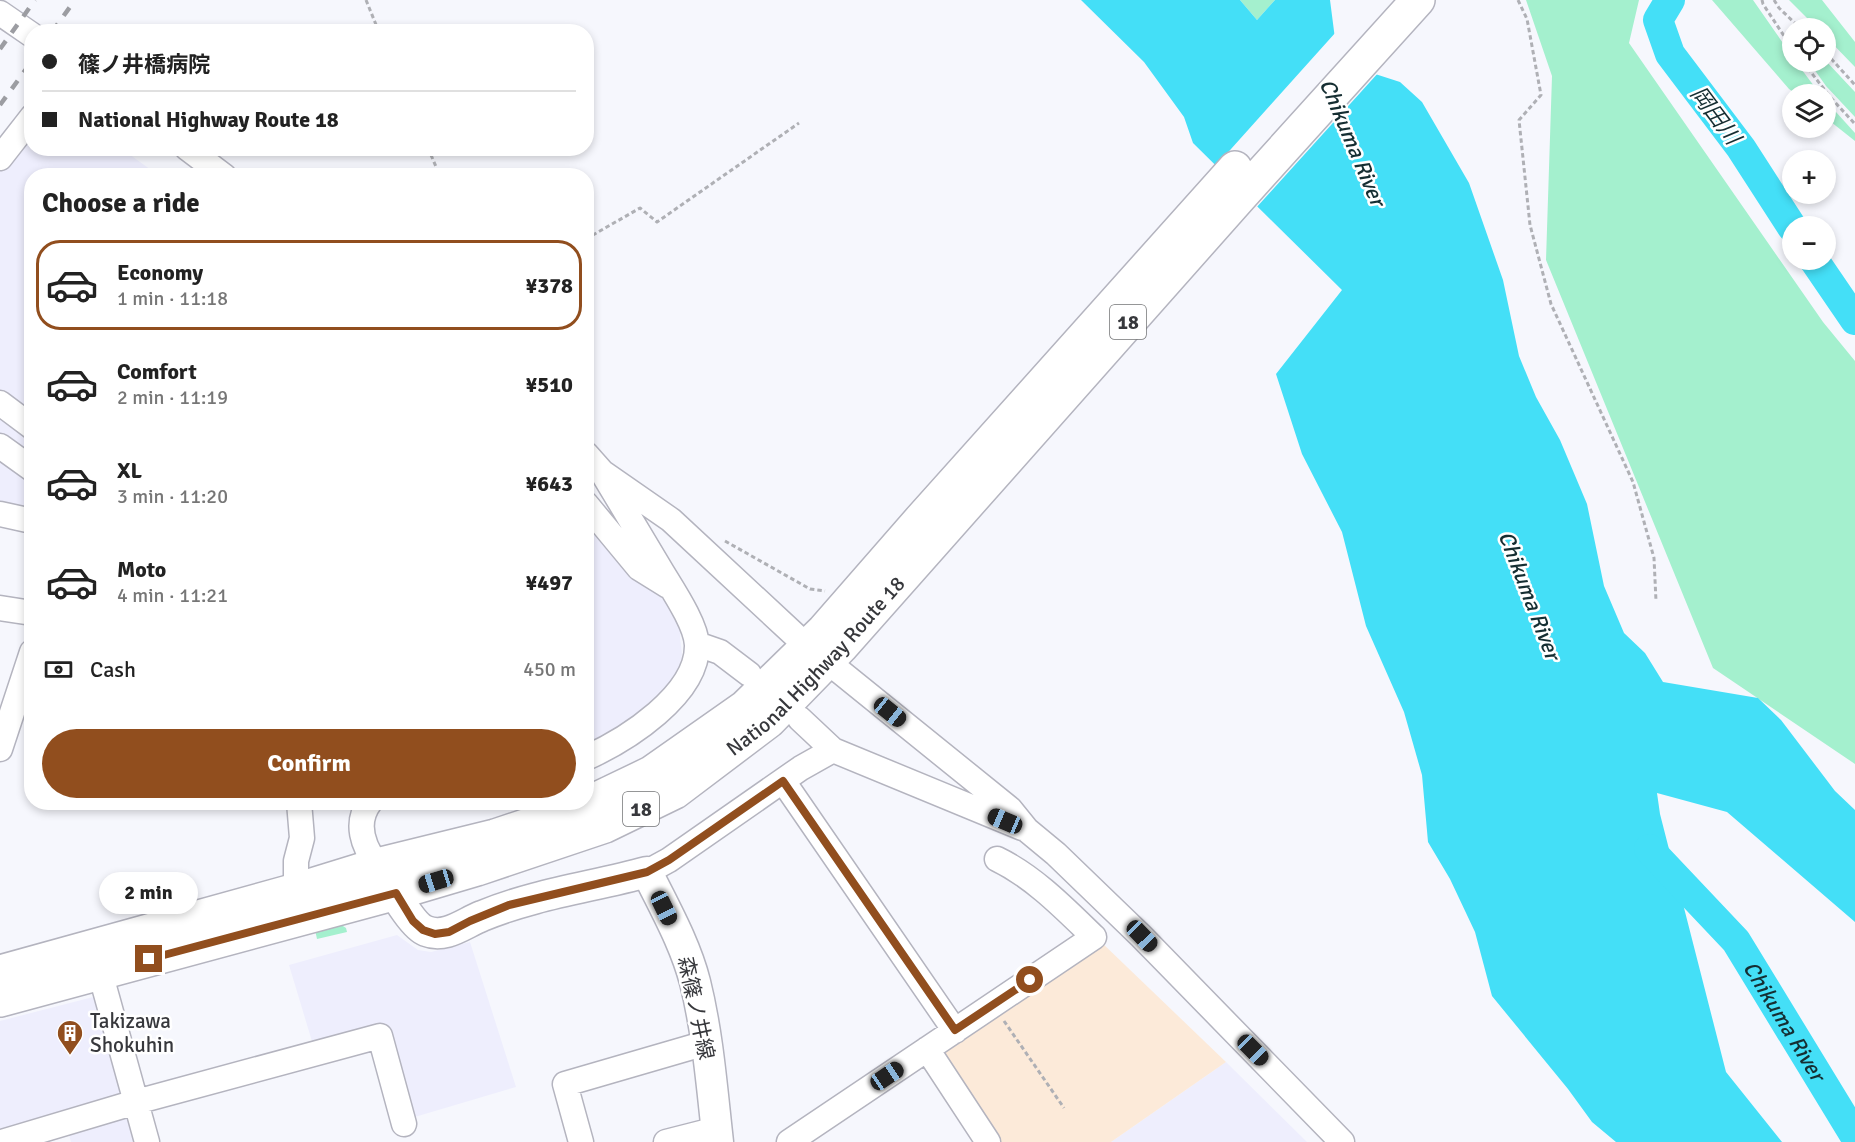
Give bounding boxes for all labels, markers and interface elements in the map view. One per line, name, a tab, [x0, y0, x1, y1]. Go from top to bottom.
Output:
map controls	[1782, 18, 1836, 270]
button: locate	[1782, 18, 1836, 72]
text: 篠ノ井橋病院	[78, 51, 210, 78]
water label: Chikuma River	[1314, 75, 1393, 212]
water label: 岡田川	[1685, 81, 1747, 151]
button: layers	[1782, 84, 1836, 138]
text: National Highway Route 18	[78, 106, 339, 133]
button: +	[1782, 150, 1836, 204]
text: Choose a ride	[42, 187, 200, 220]
button: −	[1782, 216, 1836, 270]
icon: car	[45, 258, 99, 312]
text: Economy	[117, 259, 203, 286]
text: ¥378	[525, 272, 573, 299]
text: 1 min · 11:18	[117, 286, 228, 311]
road number: 18	[1110, 305, 1146, 339]
icon: car	[45, 357, 99, 411]
text: Comfort	[117, 358, 197, 385]
text: ¥510	[525, 371, 573, 398]
text: 2 min · 11:19	[117, 385, 228, 410]
icon: car	[45, 456, 99, 510]
text: XL	[117, 457, 142, 484]
text: ¥643	[525, 470, 573, 497]
text: 3 min · 11:20	[117, 484, 228, 509]
water label: Chikuma River	[1493, 527, 1567, 666]
icon: car	[45, 555, 99, 609]
text: Moto	[117, 556, 166, 583]
text: ¥497	[525, 569, 573, 596]
street label: National Highway Route 18	[721, 571, 911, 762]
text: 4 min · 11:21	[117, 583, 228, 608]
icon: cash	[42, 653, 75, 686]
text: Cash	[90, 656, 136, 683]
text: 450 m	[523, 657, 576, 682]
car	[870, 694, 910, 730]
button: Confirm	[42, 729, 576, 798]
road number: 18	[623, 792, 659, 826]
car	[985, 806, 1025, 836]
car	[416, 867, 456, 895]
callout: 2 min	[100, 872, 198, 914]
text: 2 min	[124, 880, 173, 905]
car	[648, 888, 680, 928]
car	[1123, 917, 1161, 955]
route end	[135, 945, 162, 972]
street label: 森篠ノ井線	[672, 954, 720, 1062]
water label: Chikuma River	[1737, 956, 1832, 1088]
route start	[1016, 966, 1043, 993]
place label: Takizawa Shokuhin	[90, 1008, 174, 1058]
building icon: Takizawa Shokuhin	[55, 1018, 85, 1056]
car	[1234, 1031, 1272, 1069]
car	[867, 1058, 907, 1094]

